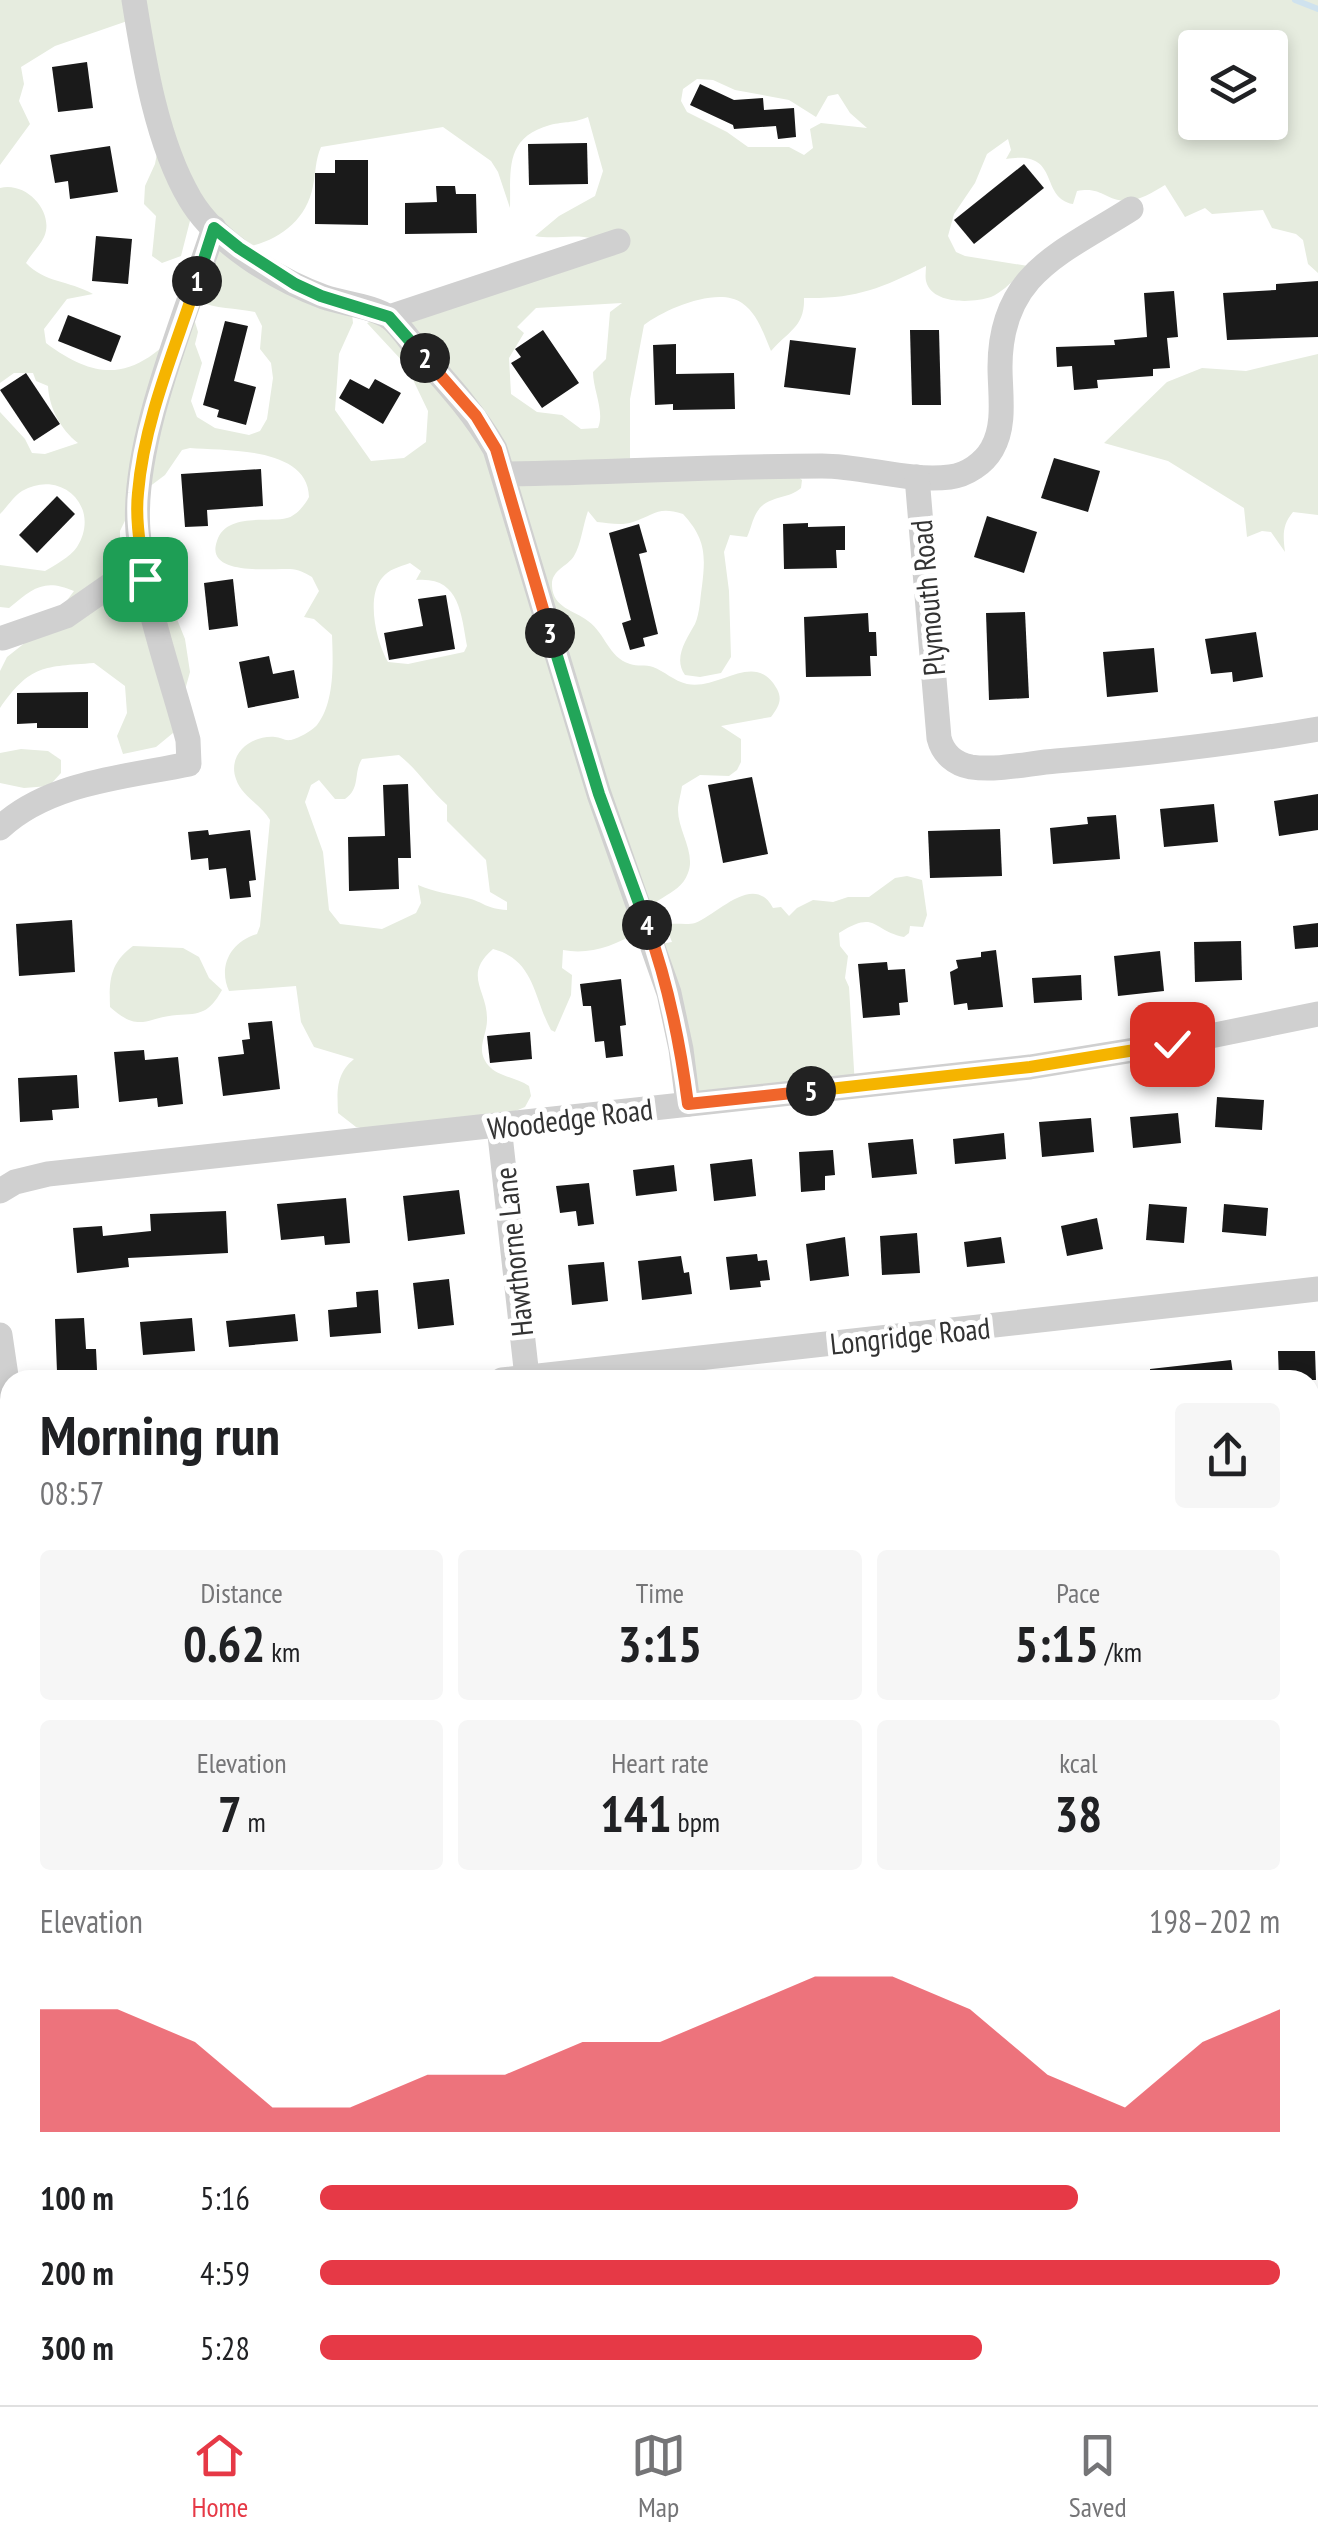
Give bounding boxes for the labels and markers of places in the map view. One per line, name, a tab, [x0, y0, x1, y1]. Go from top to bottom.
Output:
pin: 1	[172, 256, 222, 306]
pin: 2	[400, 333, 450, 383]
pin	[103, 537, 188, 622]
pin: 3	[525, 608, 575, 658]
pin: 4	[622, 900, 672, 950]
pin	[1130, 1002, 1215, 1087]
pin: 5	[786, 1066, 836, 1116]

